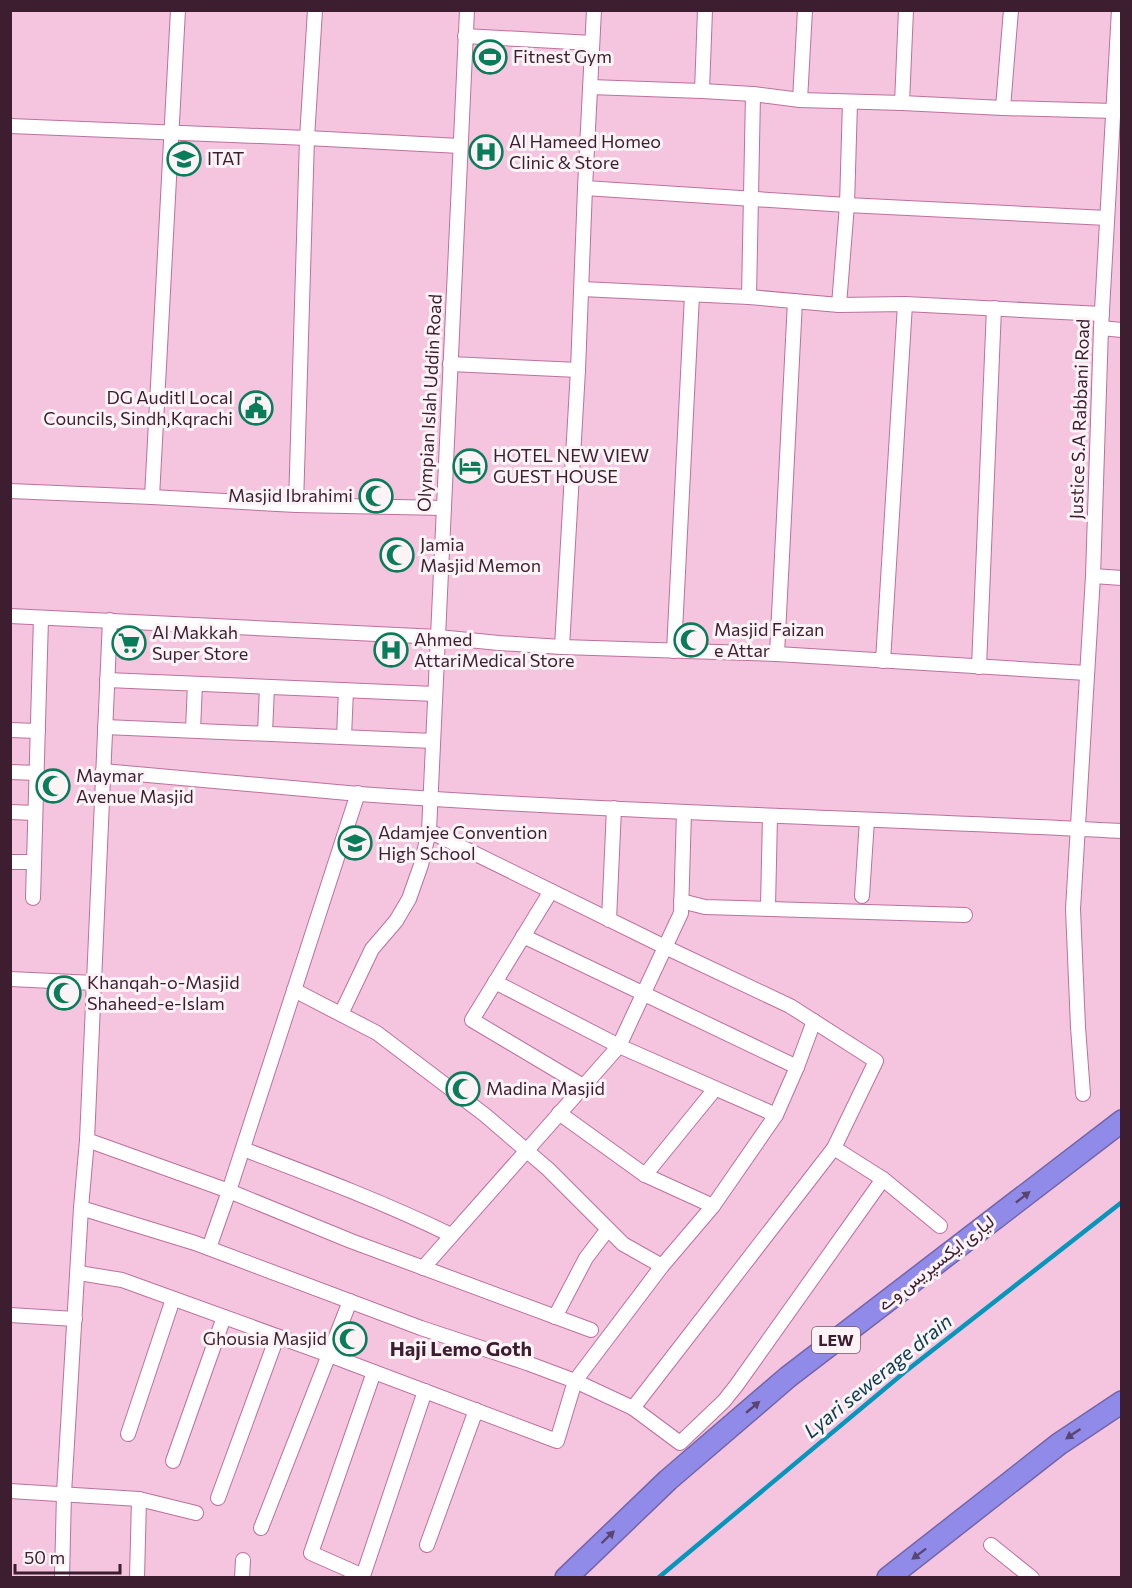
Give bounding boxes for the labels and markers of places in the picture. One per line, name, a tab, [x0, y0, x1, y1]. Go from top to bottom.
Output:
sports icon: Fitnest Gym	[472, 39, 508, 75]
place label: Fitnest Gym	[513, 45, 612, 67]
place label: Al Hameed Homeo Clinic & Store	[509, 130, 661, 173]
hospital icon: Al Hameed Homeo Clinic & Store	[468, 134, 504, 170]
school or university icon: ITAT	[166, 141, 202, 177]
place label: ITAT	[207, 147, 244, 169]
place label: DG Auditl Local Councils, Sindh,Kqrachi	[43, 386, 233, 429]
public building icon: DG Auditl Local Councils, Sindh,Kqrachi	[238, 390, 274, 426]
place label: HOTEL NEW VIEW GUEST HOUSE	[493, 444, 649, 487]
hotel icon: HOTEL NEW VIEW GUEST HOUSE	[452, 448, 488, 484]
mosque icon: Masjid Ibrahimi	[358, 478, 394, 514]
place label: Masjid Ibrahimi	[228, 484, 353, 506]
place label: Jamia Masjid Memon	[420, 533, 541, 576]
mosque icon: Jamia Masjid Memon	[379, 537, 415, 573]
place label: Masjid Faizan e Attar	[714, 618, 824, 661]
place label: Al Makkah Super Store	[152, 621, 248, 664]
mosque icon: Masjid Faizan e Attar	[673, 622, 709, 658]
supermarket icon: Al Makkah Super Store	[111, 625, 147, 661]
place label: Ahmed AttariMedical Store	[414, 628, 575, 671]
hospital icon: Ahmed AttariMedical Store	[373, 632, 409, 668]
place label: Maymar Avenue Masjid	[76, 764, 194, 807]
mosque icon: Maymar Avenue Masjid	[35, 768, 71, 804]
place label: Adamjee Convention High School	[378, 821, 548, 864]
school or university icon: Adamjee Convention High School	[337, 825, 373, 861]
place label: Khanqah-o-Masjid Shaheed-e-Islam	[87, 971, 240, 1014]
mosque icon: Khanqah-o-Masjid Shaheed-e-Islam	[46, 975, 82, 1011]
mosque icon: Madina Masjid	[445, 1071, 481, 1107]
place label: Madina Masjid	[486, 1077, 605, 1099]
mosque icon: Ghousia Masjid	[332, 1321, 368, 1357]
place label: Ghousia Masjid	[203, 1327, 327, 1349]

